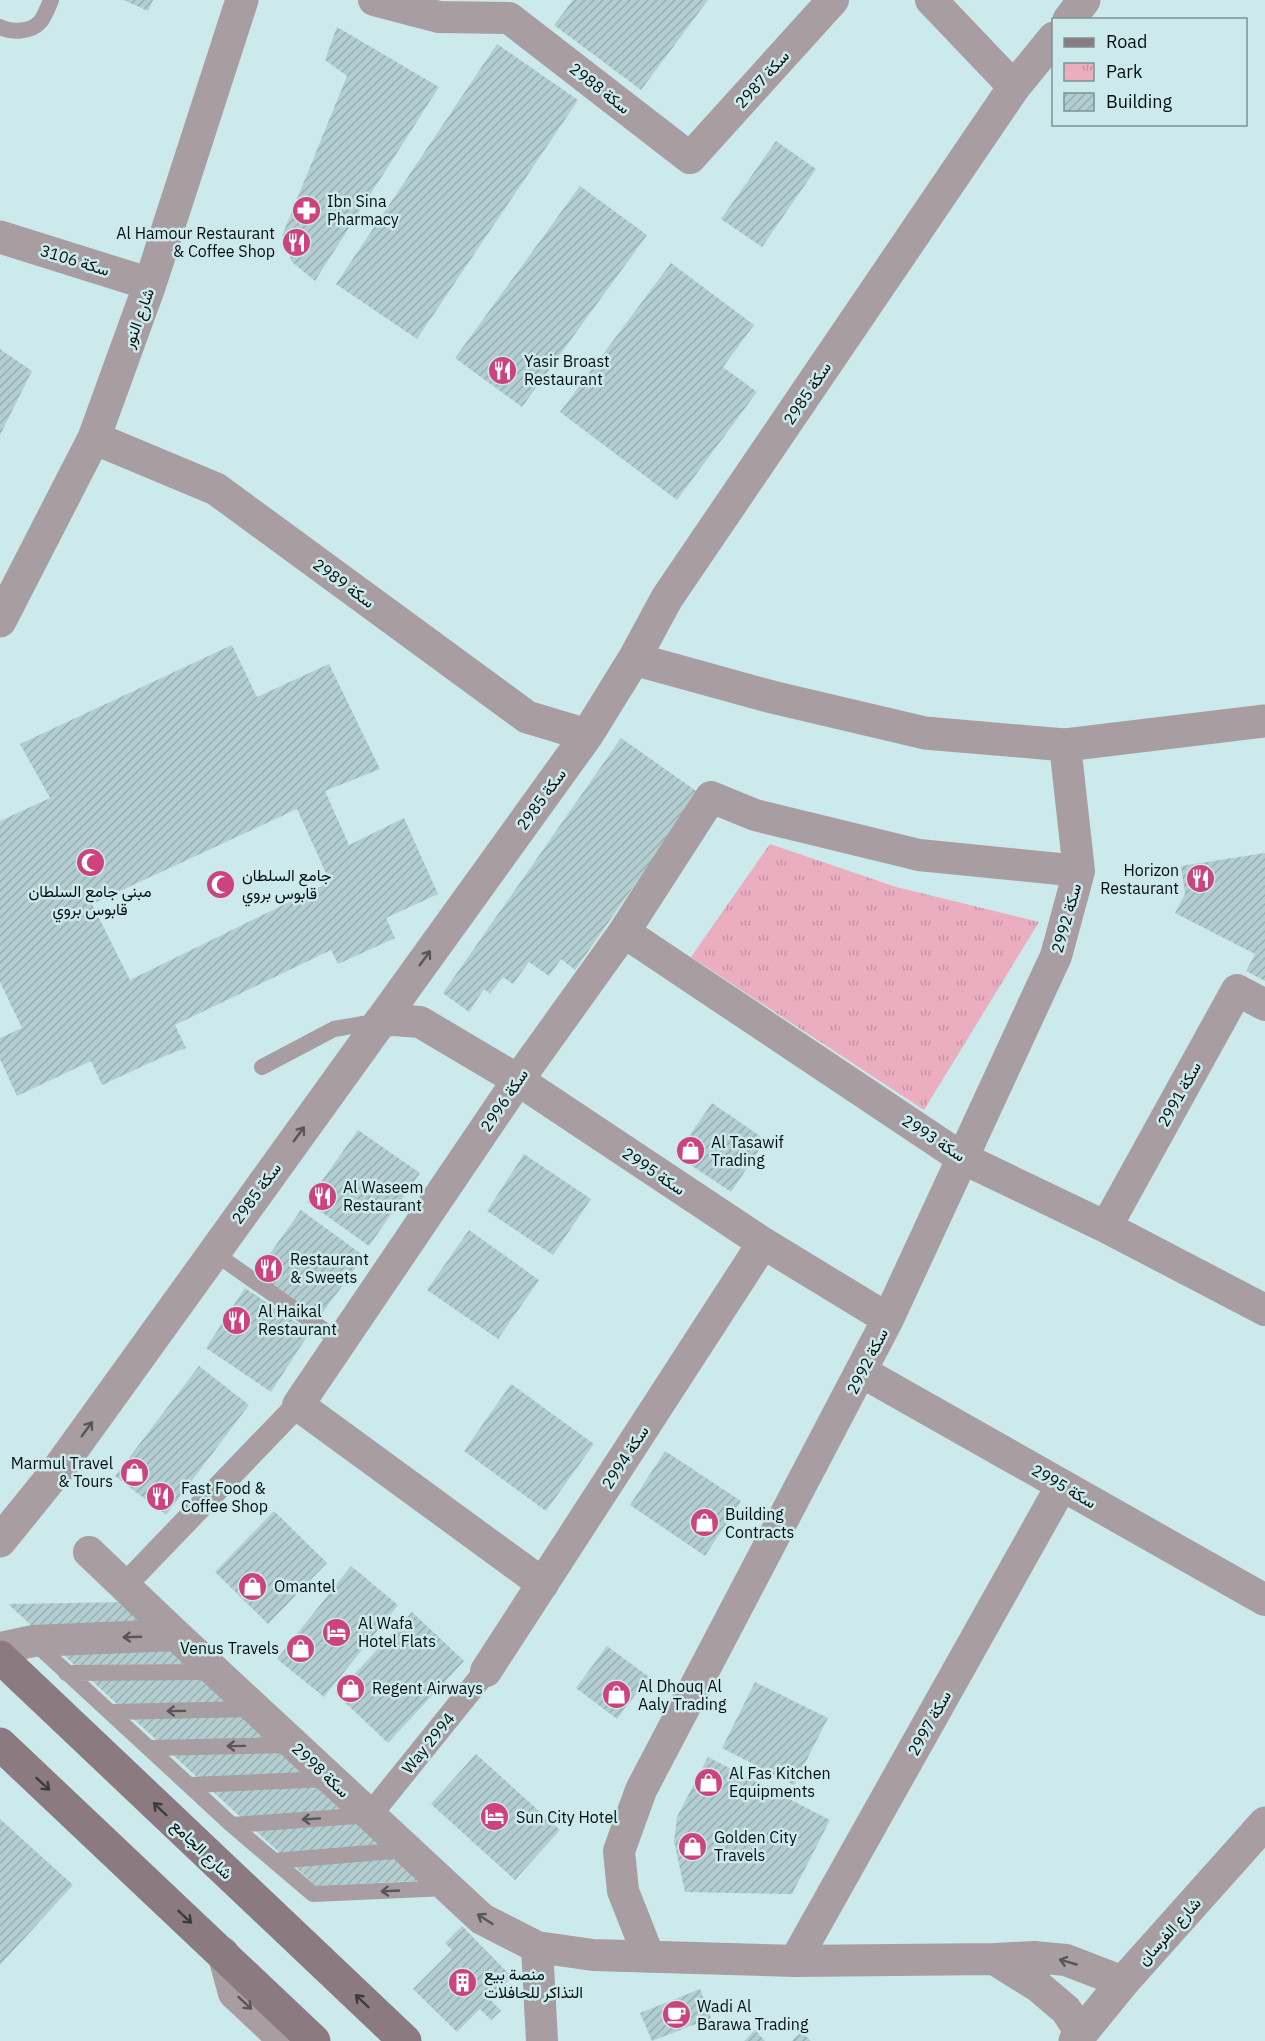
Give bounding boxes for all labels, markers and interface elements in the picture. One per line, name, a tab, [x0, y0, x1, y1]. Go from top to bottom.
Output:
legend	[1052, 18, 1247, 126]
text: Road	[1106, 30, 1147, 53]
street label: سكة 2987	[731, 46, 793, 112]
street label: سكة 2988	[566, 58, 634, 118]
text: Park	[1106, 60, 1143, 83]
text: Building	[1106, 90, 1173, 113]
place label: Ibn Sina Pharmacy	[327, 191, 399, 229]
pharmacy icon: Ibn Sina Pharmacy	[290, 194, 322, 226]
place label: Al Hamour Restaurant & Coffee Shop	[116, 223, 275, 261]
restaurant icon: Al Hamour Restaurant & Coffee Shop	[280, 226, 312, 258]
street label: سكة 3106	[38, 240, 112, 280]
street label: شارع النور	[118, 285, 160, 352]
place label: Yasir Broast Restaurant	[524, 351, 610, 389]
restaurant icon: Yasir Broast Restaurant	[487, 354, 519, 386]
street label: سكة 2985	[779, 358, 835, 428]
street label: سكة 2989	[309, 554, 379, 612]
street label: سكة 2985	[512, 764, 570, 834]
mosque icon: مبنى جامع السلطان قابوس بروي	[74, 847, 106, 879]
place label: Horizon Restaurant	[1100, 860, 1179, 898]
restaurant icon: Horizon Restaurant	[1184, 863, 1216, 895]
place label: جامع السلطان قابوس بروي	[242, 865, 332, 907]
mosque icon: جامع السلطان قابوس بروي	[205, 868, 237, 900]
place label: مبنى جامع السلطان قابوس بروي	[28, 881, 152, 923]
street label: سكة 2992	[1047, 881, 1085, 955]
one-way arrow	[419, 951, 431, 967]
street label: سكة 2991	[1153, 1058, 1205, 1130]
street label: سكة 2996	[476, 1065, 532, 1135]
street label: سكة 2993	[899, 1110, 969, 1166]
one-way arrow	[292, 1126, 305, 1142]
place label: Al Tasawif Trading	[711, 1132, 784, 1170]
shop icon: Al Tasawif Trading	[674, 1135, 706, 1167]
street label: سكة 2995	[619, 1143, 689, 1199]
street label: سكة 2985	[227, 1158, 285, 1228]
place label: Al Waseem Restaurant	[343, 1177, 423, 1215]
restaurant icon: Al Waseem Restaurant	[306, 1180, 338, 1212]
place label: Restaurant & Sweets	[290, 1249, 369, 1287]
restaurant icon: Restaurant & Sweets	[253, 1252, 285, 1284]
place label: Al Haikal Restaurant	[258, 1301, 337, 1339]
restaurant icon: Al Haikal Restaurant	[221, 1304, 253, 1336]
street label: سكة 2992	[842, 1325, 892, 1397]
one-way arrow	[81, 1421, 93, 1437]
street label: سكة 2994	[597, 1422, 653, 1492]
place label: Marmul Travel & Tours	[11, 1453, 113, 1491]
shop icon: Marmul Travel & Tours	[118, 1456, 150, 1488]
street label: سكة 2995	[1028, 1460, 1100, 1512]
place label: Fast Food & Coffee Shop	[181, 1478, 268, 1516]
restaurant icon: Fast Food & Coffee Shop	[144, 1481, 176, 1513]
place label: Building Contracts	[725, 1504, 794, 1542]
shop icon: Building Contracts	[688, 1507, 720, 1539]
shop icon: Omantel	[237, 1570, 269, 1602]
place label: Omantel	[274, 1576, 336, 1596]
place label: Al Wafa Hotel Flats	[358, 1613, 436, 1651]
hotel icon: Al Wafa Hotel Flats	[321, 1616, 353, 1648]
one-way arrow	[123, 1631, 143, 1642]
shop icon: Venus Travels	[284, 1632, 316, 1664]
place label: Venus Travels	[180, 1638, 279, 1658]
shop icon: Regent Airways	[335, 1672, 367, 1704]
place label: Al Dhouq Al Aaly Trading	[638, 1676, 727, 1714]
place label: Regent Airways	[372, 1678, 483, 1698]
shop icon: Al Dhouq Al Aaly Trading	[601, 1679, 633, 1711]
street label: سكة 2997	[903, 1687, 955, 1759]
one-way arrow	[166, 1705, 186, 1717]
street label: Way 2994	[397, 1708, 459, 1778]
street label: سكة 2998	[288, 1738, 354, 1802]
one-way arrow	[227, 1740, 247, 1752]
place label: Al Fas Kitchen Equipments	[729, 1763, 831, 1801]
shop icon: Al Fas Kitchen Equipments	[692, 1766, 724, 1798]
one-way arrow	[35, 1777, 50, 1791]
hotel icon: Sun City Hotel	[479, 1801, 511, 1833]
one-way arrow	[153, 1802, 168, 1816]
place label: Sun City Hotel	[516, 1807, 618, 1827]
one-way arrow	[302, 1814, 322, 1825]
street label: شارع الجامع	[166, 1815, 237, 1885]
place label: Golden City Travels	[714, 1827, 797, 1865]
shop icon: Golden City Travels	[677, 1830, 709, 1862]
one-way arrow	[380, 1886, 400, 1897]
street label: شارع الفرسان	[1133, 1893, 1206, 1971]
one-way arrow	[177, 1910, 192, 1924]
one-way arrow	[477, 1913, 494, 1925]
one-way arrow	[1059, 1956, 1078, 1967]
place label: منصة بيع التذاكر للحافلات	[484, 1964, 583, 2003]
building icon: منصة بيع التذاكر للحافلات	[447, 1967, 479, 1999]
one-way arrow	[355, 1993, 370, 2008]
one-way arrow	[237, 1996, 252, 2010]
place label: Wadi Al Barawa Trading	[697, 1996, 809, 2034]
cafe icon: Wadi Al Barawa Trading	[660, 1999, 692, 2031]

